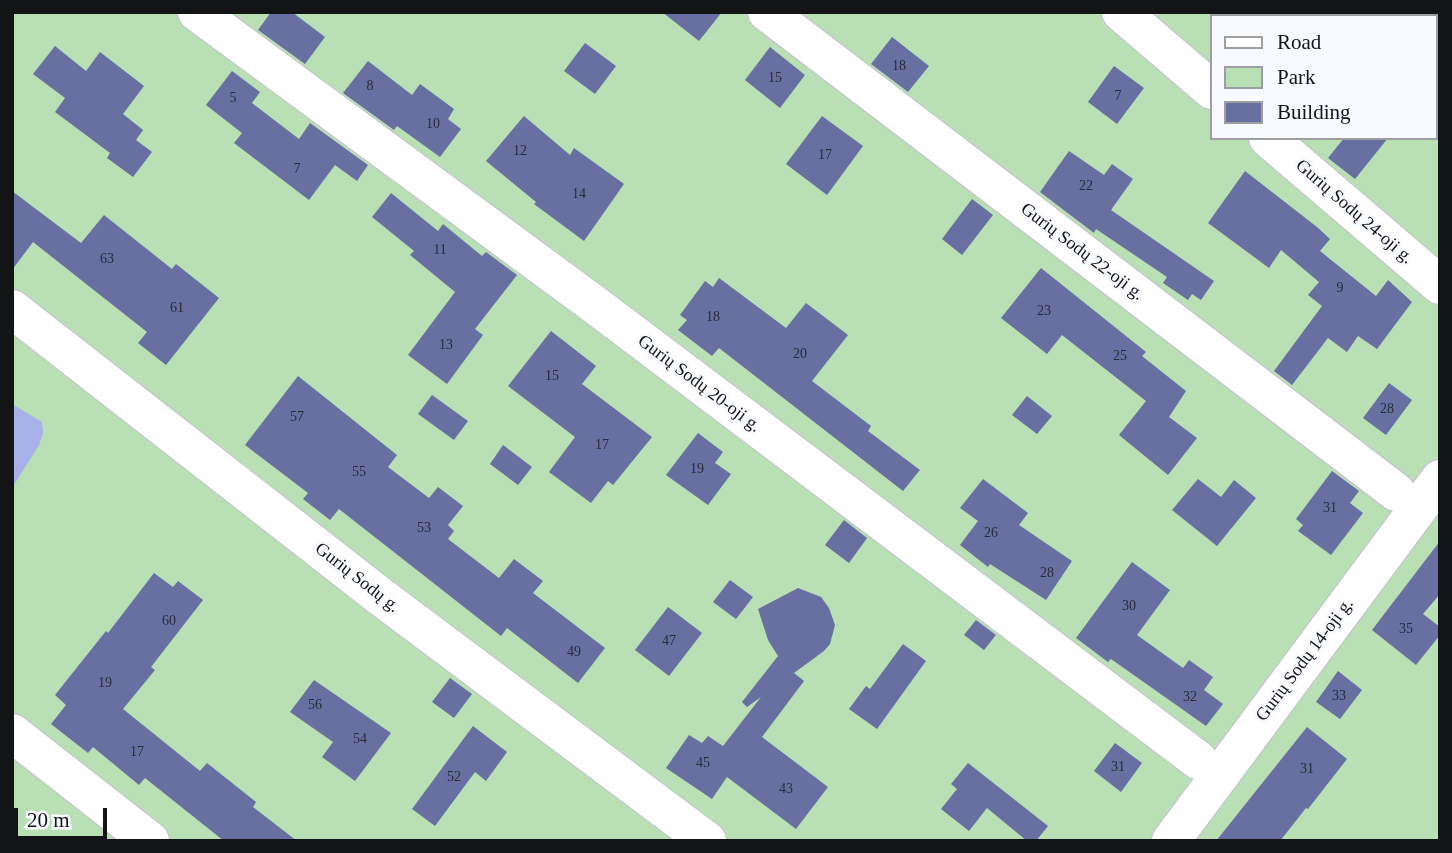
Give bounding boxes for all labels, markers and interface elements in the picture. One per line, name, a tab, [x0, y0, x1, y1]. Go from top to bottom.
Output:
legend	[1210, 14, 1438, 140]
text: Road	[1277, 30, 1321, 54]
house number: 18	[892, 58, 906, 74]
text: Park	[1277, 65, 1316, 89]
house number: 15	[768, 70, 782, 86]
house number: 8	[366, 78, 374, 94]
house number: 7	[1114, 88, 1122, 104]
house number: 5	[230, 90, 236, 106]
text: Building	[1277, 100, 1351, 124]
house number: 10	[426, 116, 440, 132]
house number: 12	[513, 143, 527, 159]
house number: 17	[818, 147, 832, 163]
street label: Gurių Sodų 24-oji g.	[1291, 155, 1417, 269]
house number: 7	[294, 161, 300, 177]
house number: 22	[1079, 178, 1093, 194]
house number: 14	[572, 186, 586, 202]
street label: Gurių Sodų 22-oji g.	[1016, 199, 1148, 305]
house number: 11	[433, 242, 447, 258]
house number: 63	[100, 251, 114, 267]
house number: 9	[1336, 280, 1344, 296]
house number: 61	[170, 300, 184, 316]
house number: 23	[1037, 303, 1051, 319]
house number: 18	[706, 309, 720, 325]
street label: Gurių Sodų 20-oji g.	[633, 331, 765, 437]
house number: 13	[439, 337, 453, 353]
house number: 20	[793, 346, 807, 362]
house number: 25	[1113, 348, 1127, 364]
house number: 15	[545, 368, 559, 384]
house number: 28	[1380, 401, 1394, 417]
house number: 57	[290, 409, 304, 425]
house number: 17	[595, 437, 609, 453]
house number: 19	[690, 461, 704, 477]
house number: 55	[352, 464, 366, 480]
house number: 31	[1323, 500, 1337, 516]
house number: 53	[417, 520, 431, 536]
house number: 26	[984, 525, 998, 541]
street label: Gurių Sodų g.	[310, 538, 404, 618]
house number: 28	[1040, 565, 1054, 581]
street label: Gurių Sodų 14-oji g.	[1252, 594, 1358, 726]
house number: 30	[1122, 598, 1136, 614]
house number: 60	[162, 613, 176, 629]
house number: 35	[1399, 621, 1413, 637]
house number: 47	[662, 633, 676, 649]
house number: 49	[567, 644, 581, 660]
house number: 19	[98, 675, 112, 691]
house number: 33	[1332, 688, 1346, 704]
house number: 32	[1183, 689, 1197, 705]
house number: 56	[308, 697, 322, 713]
house number: 54	[353, 731, 367, 747]
house number: 17	[130, 744, 144, 760]
house number: 45	[696, 755, 710, 771]
house number: 31	[1111, 759, 1125, 775]
house number: 31	[1300, 761, 1314, 777]
house number: 52	[447, 769, 461, 785]
house number: 43	[779, 781, 793, 797]
scale bar	[18, 794, 110, 838]
text: 20 m	[27, 808, 70, 832]

